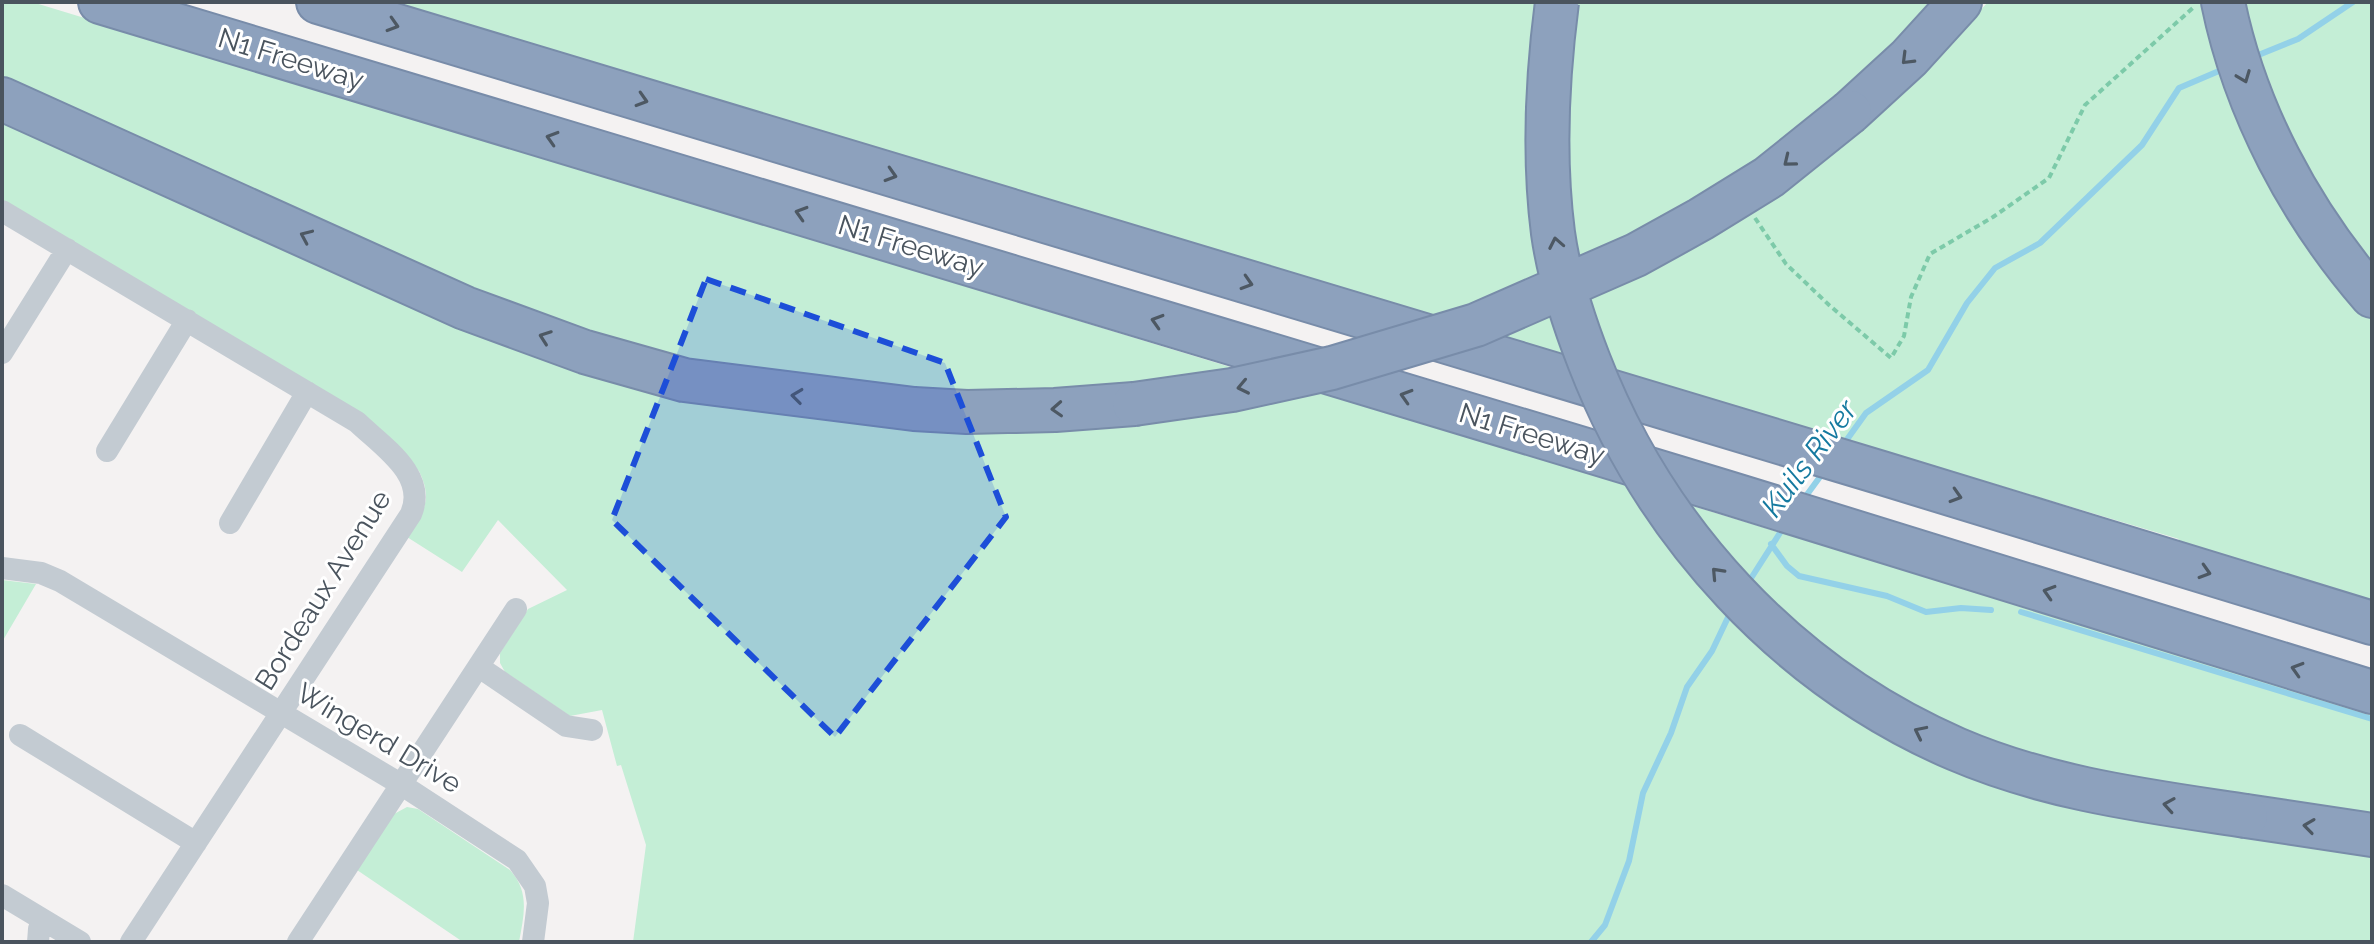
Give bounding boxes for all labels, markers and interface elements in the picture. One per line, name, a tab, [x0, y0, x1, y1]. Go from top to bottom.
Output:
one-way arrow	[386, 16, 399, 32]
street label: N1 Freeway	[214, 21, 368, 97]
one-way arrow	[1902, 50, 1916, 64]
one-way arrow	[2234, 69, 2251, 83]
one-way arrow	[634, 91, 648, 107]
one-way arrow	[546, 131, 560, 147]
one-way arrow	[1784, 151, 1798, 166]
one-way arrow	[883, 166, 897, 182]
one-way arrow	[795, 206, 809, 222]
street label: N1 Freeway	[834, 208, 988, 284]
one-way arrow	[300, 230, 314, 246]
one-way arrow	[1548, 236, 1565, 250]
one-way arrow	[1239, 274, 1253, 290]
one-way arrow	[1151, 314, 1165, 330]
one-way arrow	[539, 330, 553, 347]
one-way arrow	[1237, 378, 1251, 395]
one-way arrow	[791, 388, 804, 405]
one-way arrow	[1400, 389, 1414, 405]
water label: Kuils River	[1754, 392, 1865, 523]
street label: N1 Freeway	[1455, 396, 1609, 472]
one-way arrow	[1050, 401, 1063, 418]
street label: Bordeaux Avenue	[248, 484, 398, 696]
one-way arrow	[1949, 486, 1963, 502]
one-way arrow	[2197, 563, 2211, 579]
one-way arrow	[1712, 567, 1726, 582]
one-way arrow	[2043, 585, 2057, 601]
one-way arrow	[2291, 662, 2305, 678]
street label: Wingerd Drive	[291, 676, 467, 800]
one-way arrow	[1914, 726, 1929, 742]
one-way arrow	[2162, 797, 2175, 814]
one-way arrow	[2302, 818, 2316, 835]

